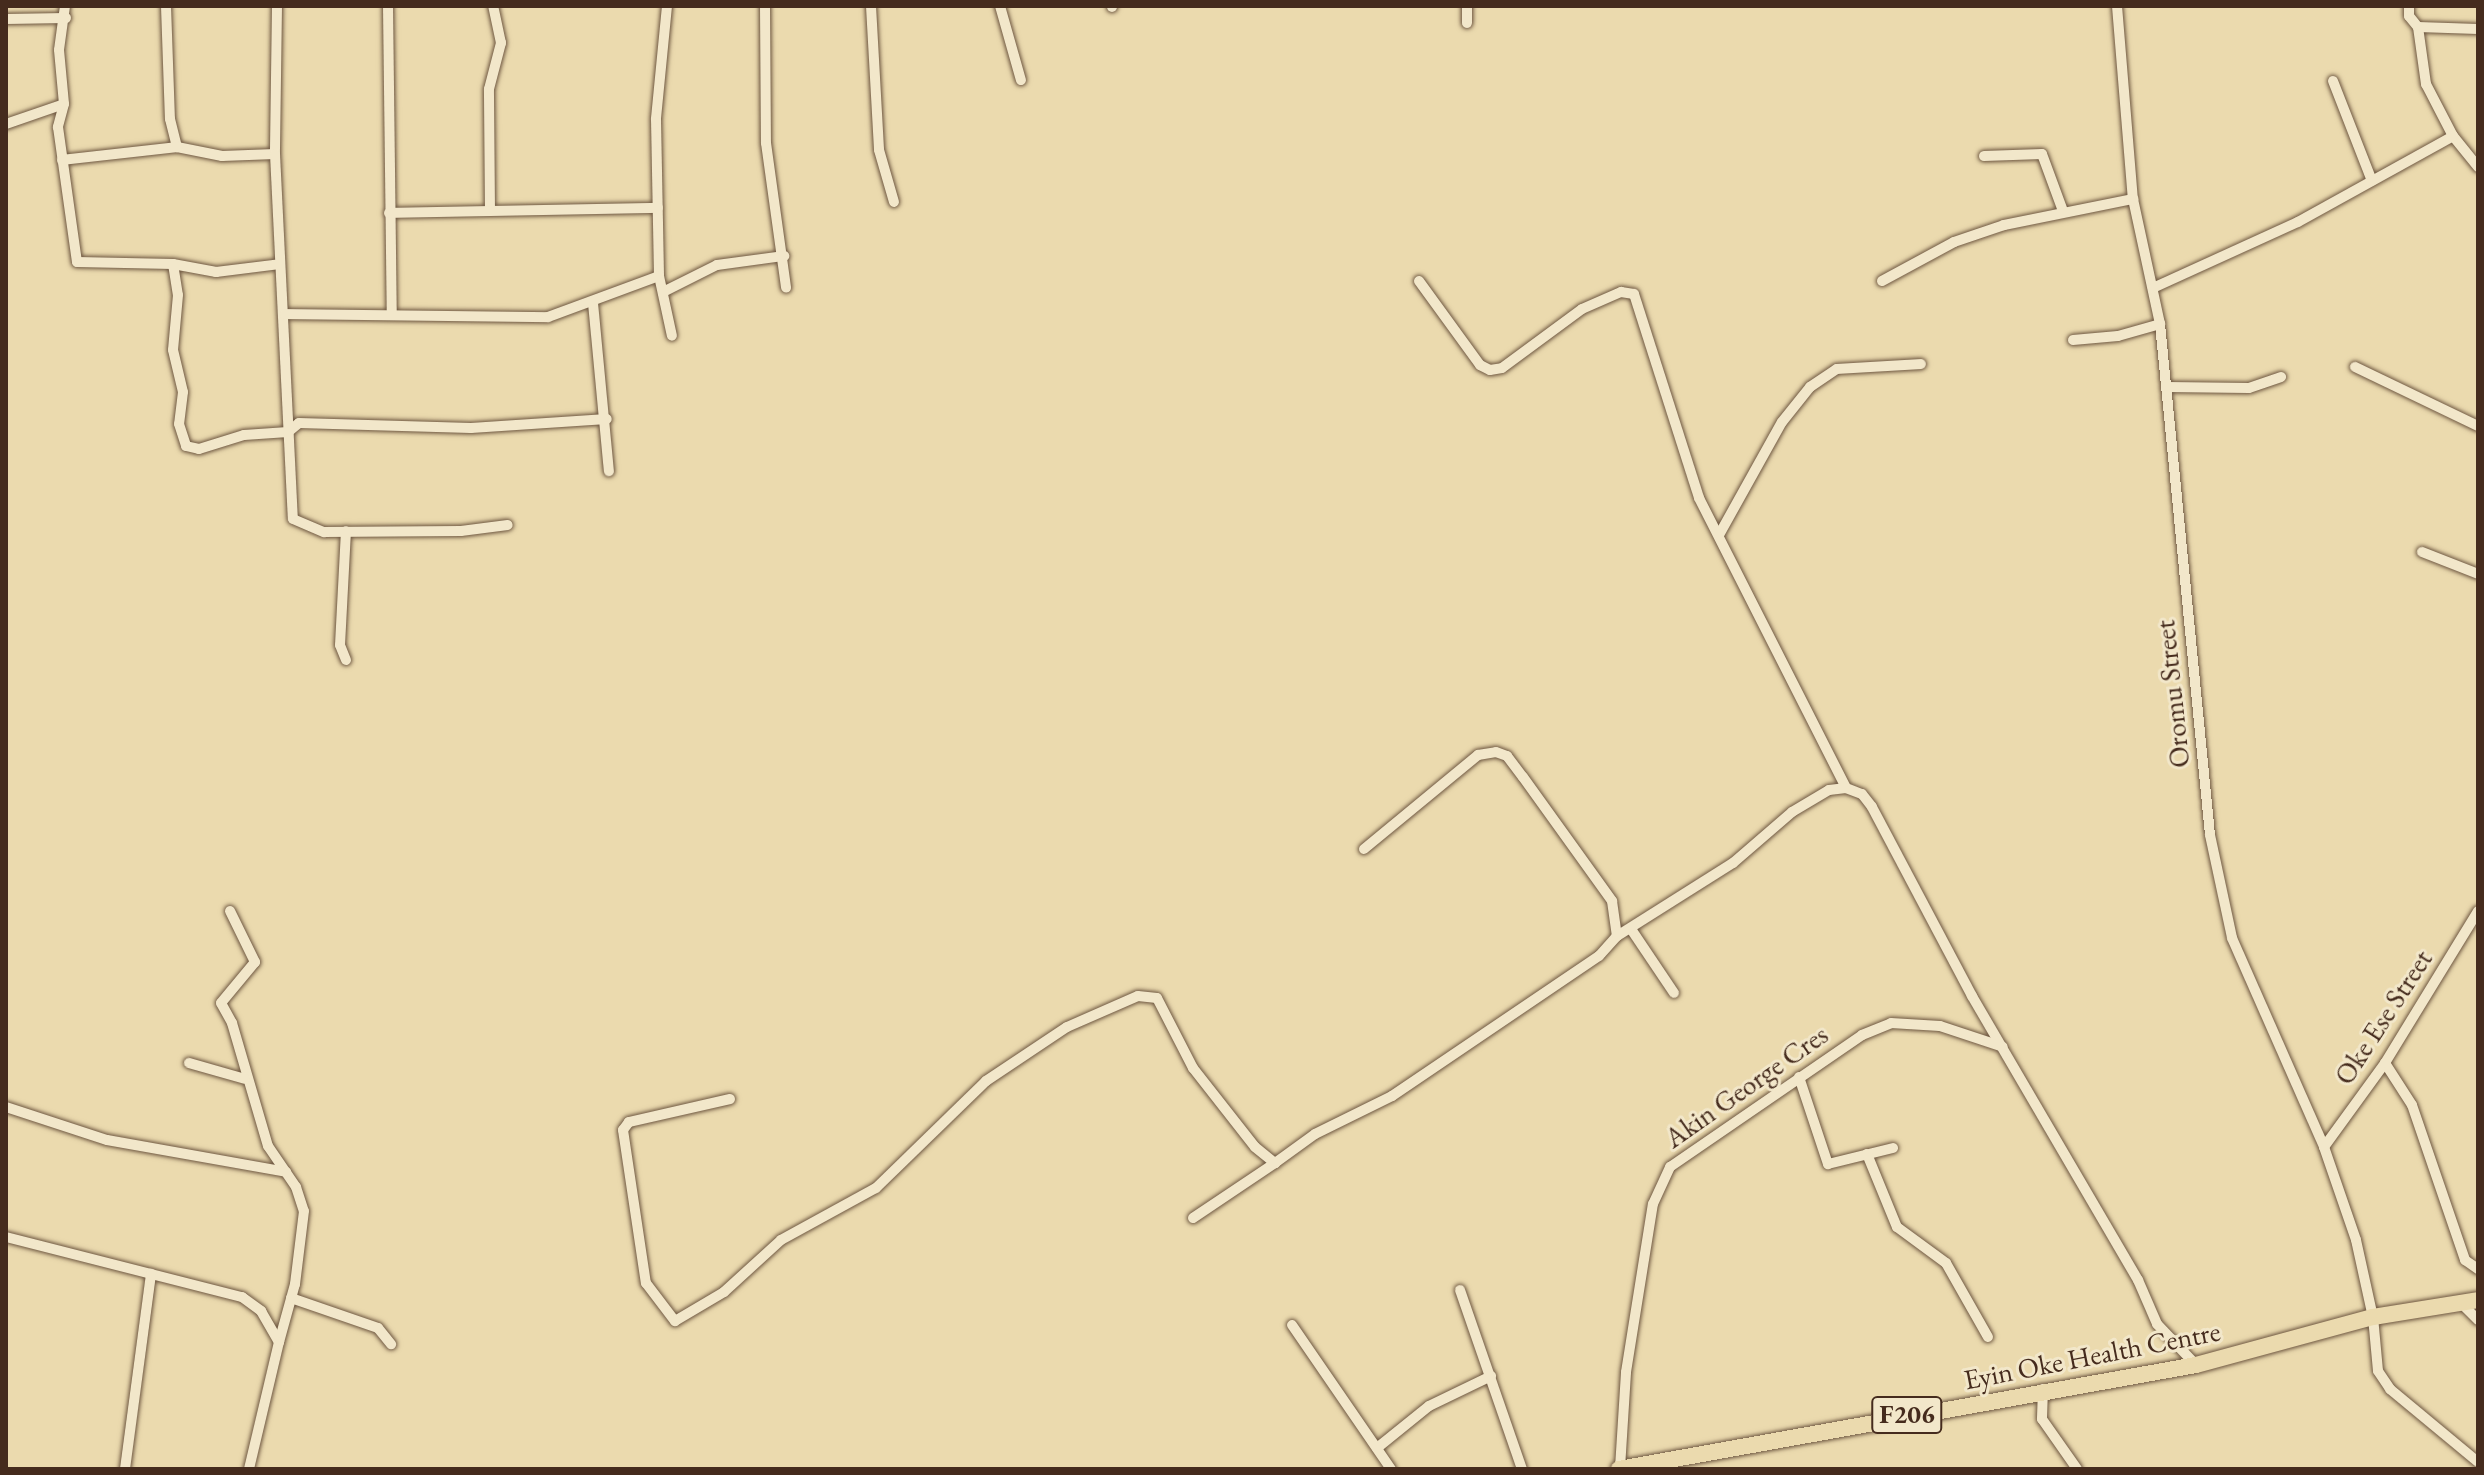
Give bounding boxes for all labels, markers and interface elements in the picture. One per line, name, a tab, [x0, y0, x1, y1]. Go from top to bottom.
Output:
street label: Oromu Street	[2148, 619, 2196, 769]
street label: Oke Ese Street	[2327, 943, 2439, 1091]
street label: Akin George Cres	[1658, 1017, 1834, 1155]
street label: Eyin Oke Health Centre	[1961, 1314, 2223, 1396]
road number: F206	[1871, 1393, 1943, 1437]

